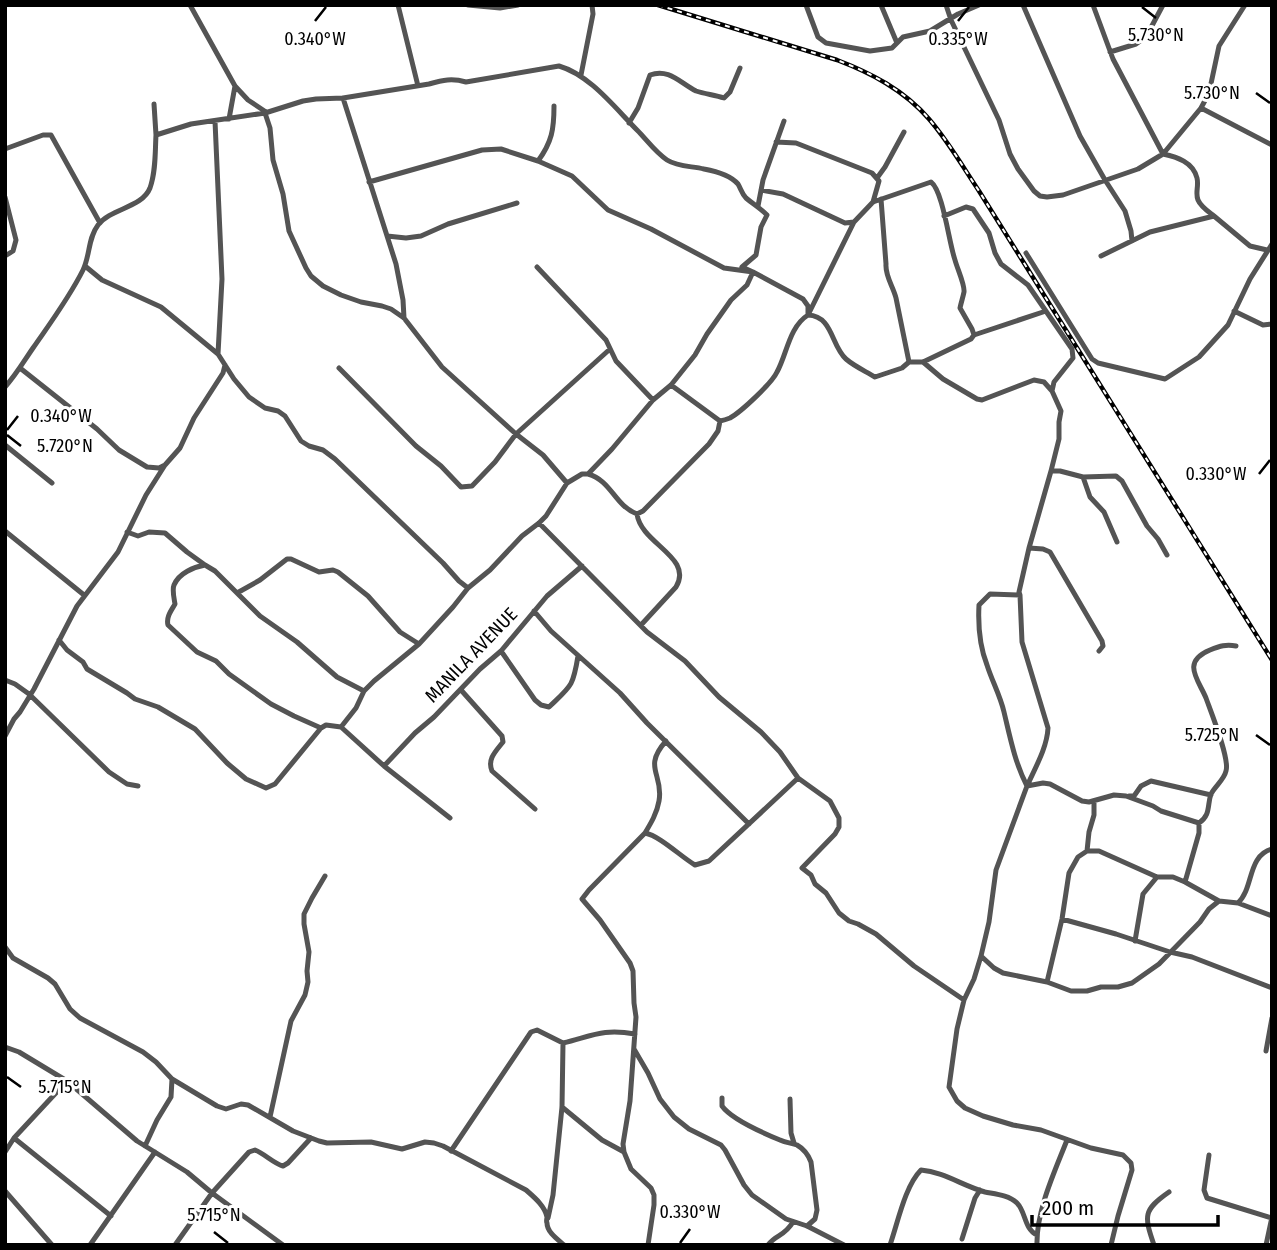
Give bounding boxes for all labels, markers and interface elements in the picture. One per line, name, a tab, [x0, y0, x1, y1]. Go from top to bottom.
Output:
text: 5.730°N	[1128, 24, 1184, 46]
text: 0.340°W	[284, 28, 346, 50]
text: 0.335°W	[928, 28, 988, 50]
text: 5.730°N	[1184, 82, 1240, 104]
text: 0.340°W	[30, 405, 92, 427]
text: 5.720°N	[37, 435, 93, 457]
text: 0.330°W	[1186, 463, 1247, 485]
street label: MANILA AVENUE	[420, 603, 522, 707]
text: 5.725°N	[1185, 724, 1239, 746]
text: 5.715°N	[38, 1076, 92, 1098]
scale bar	[1032, 1184, 1218, 1228]
text: 200 m	[1042, 1195, 1094, 1221]
text: 0.330°W	[660, 1201, 721, 1223]
text: 5.715°N	[187, 1204, 241, 1226]

